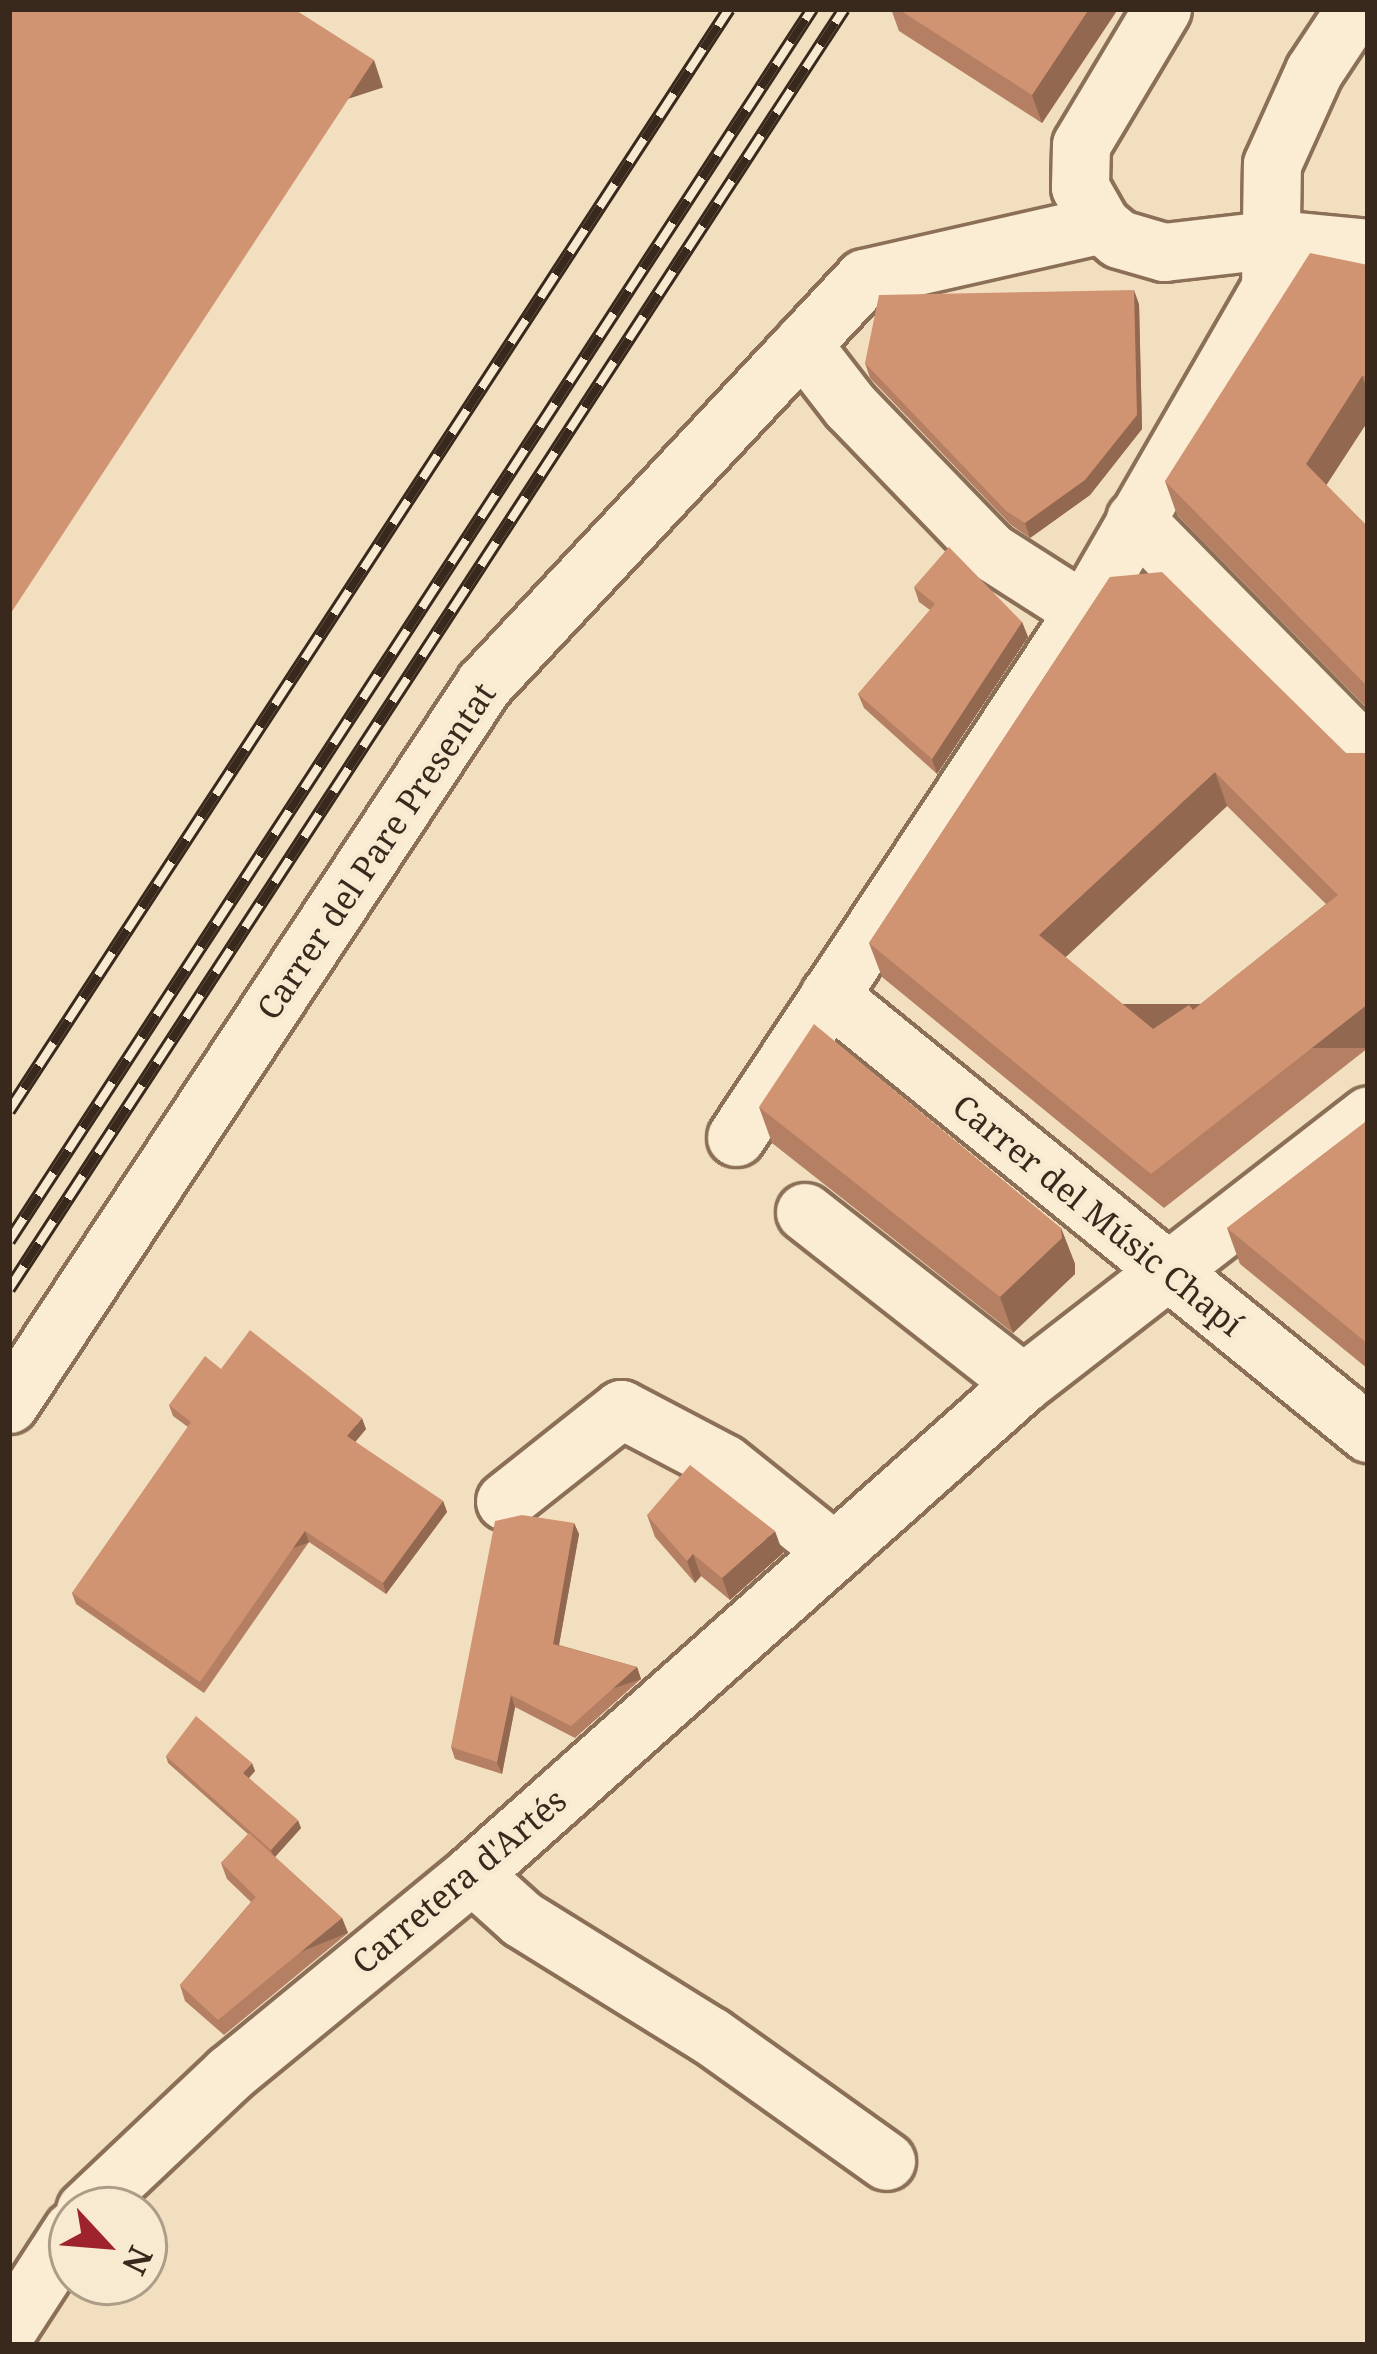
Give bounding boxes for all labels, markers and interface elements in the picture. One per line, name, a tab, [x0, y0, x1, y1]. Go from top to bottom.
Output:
street label: Carrer del Pare Presentat	[248, 675, 504, 1027]
street label: Carrer del Músic Chapí	[945, 1086, 1251, 1344]
street label: Carretera d'Artés	[344, 1780, 574, 1982]
north arrow	[48, 2186, 168, 2306]
text: N	[112, 2239, 164, 2282]

